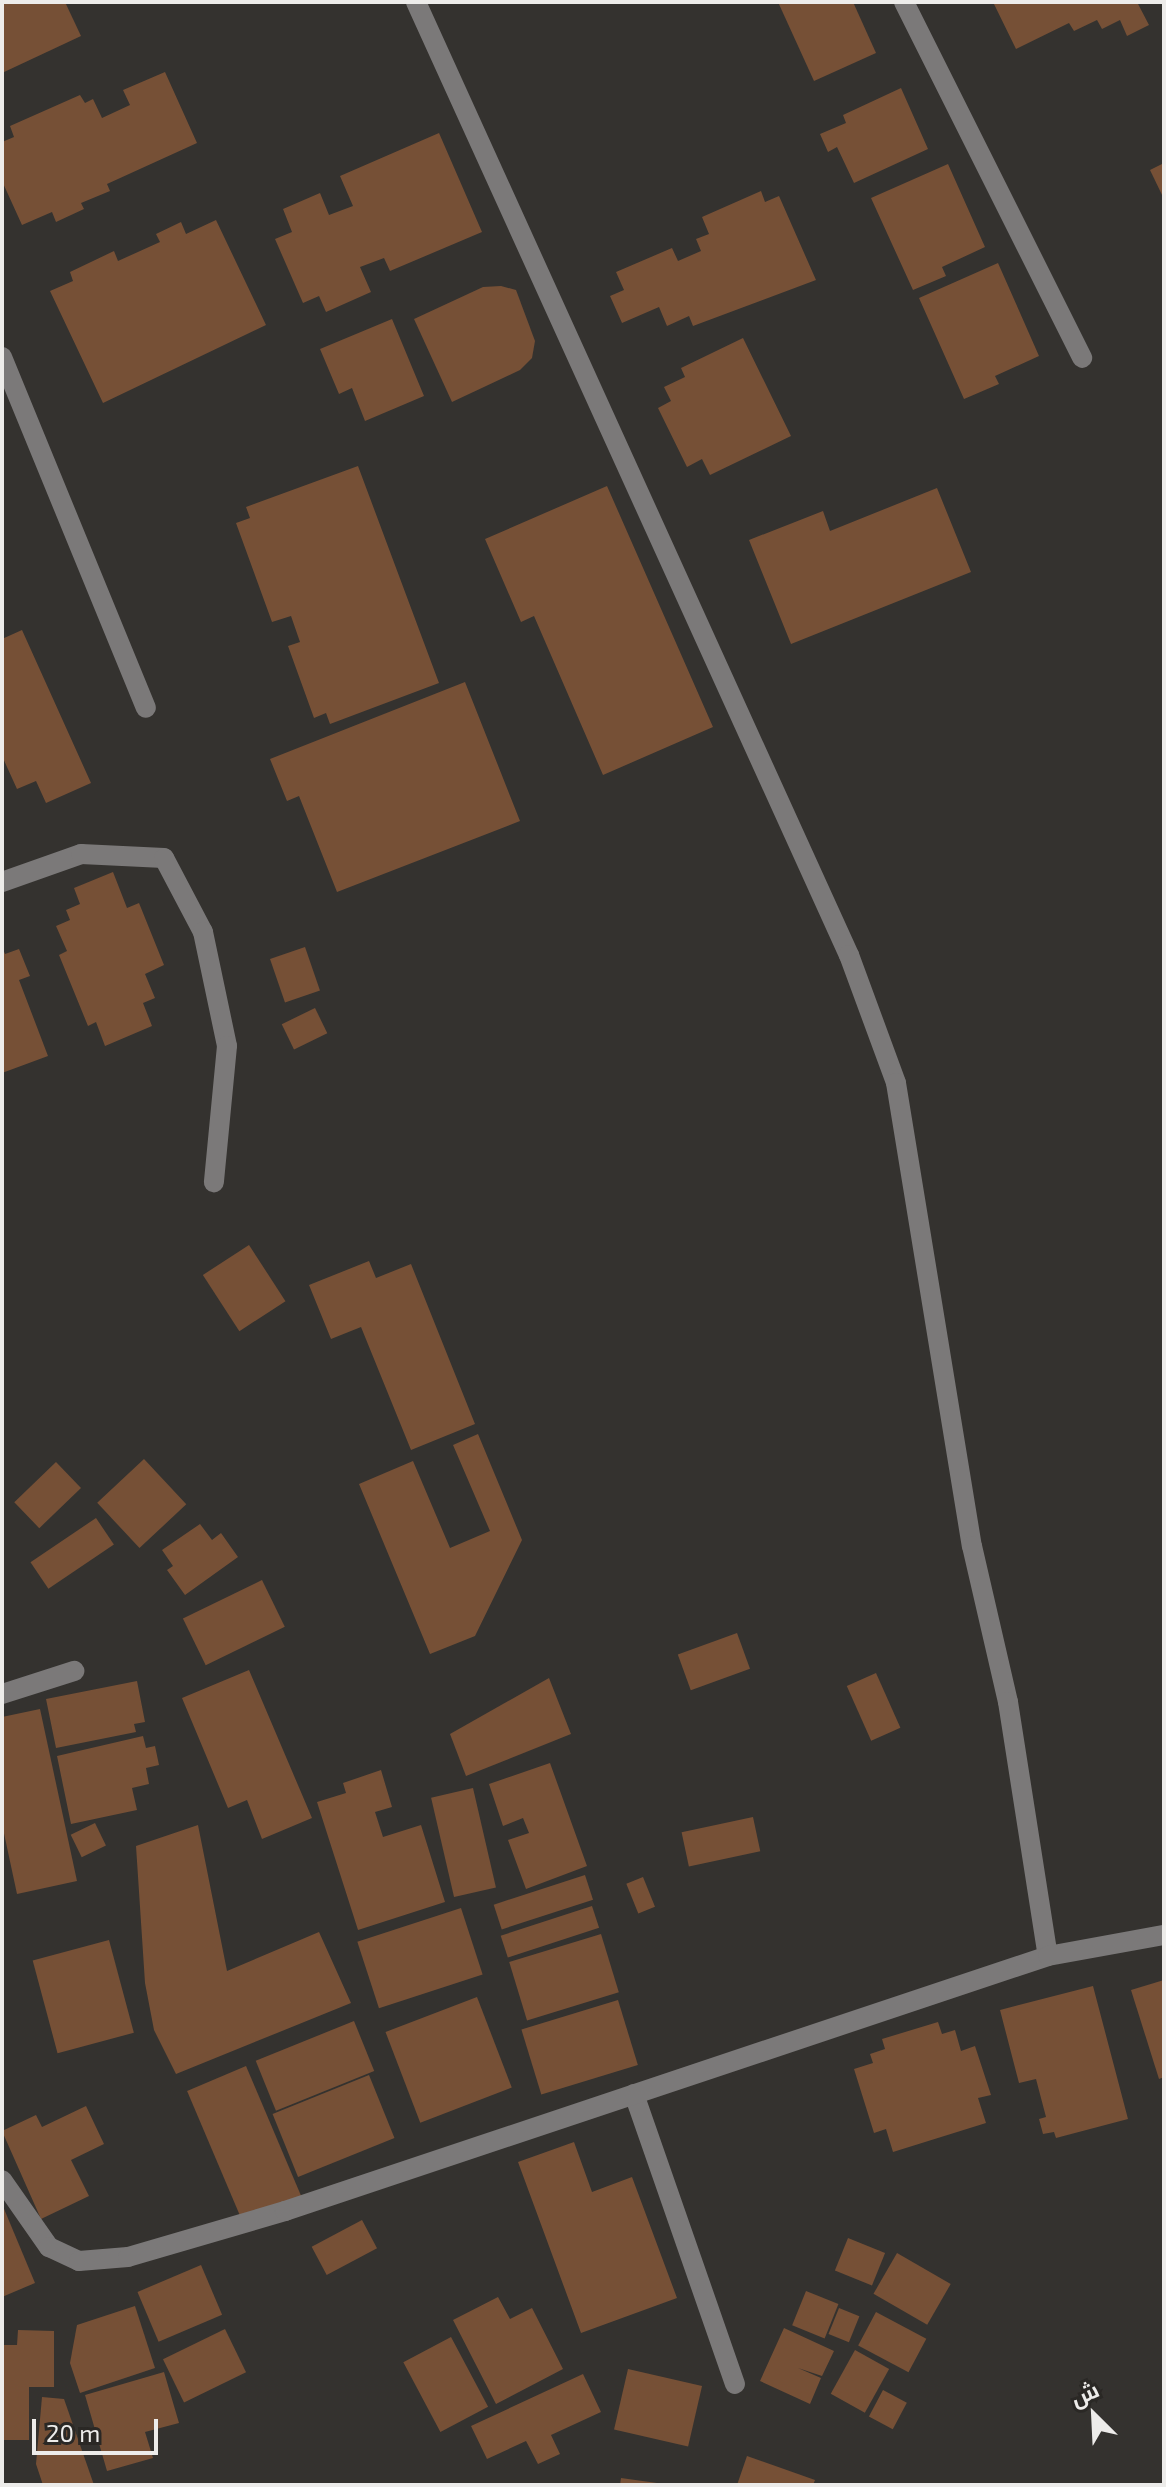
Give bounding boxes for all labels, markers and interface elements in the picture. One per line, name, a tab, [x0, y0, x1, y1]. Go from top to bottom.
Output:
north arrow	[1054, 2375, 1134, 2455]
text: ش	[1066, 2375, 1102, 2411]
scale bar	[36, 2403, 162, 2453]
text: 20 m	[46, 2418, 100, 2447]

